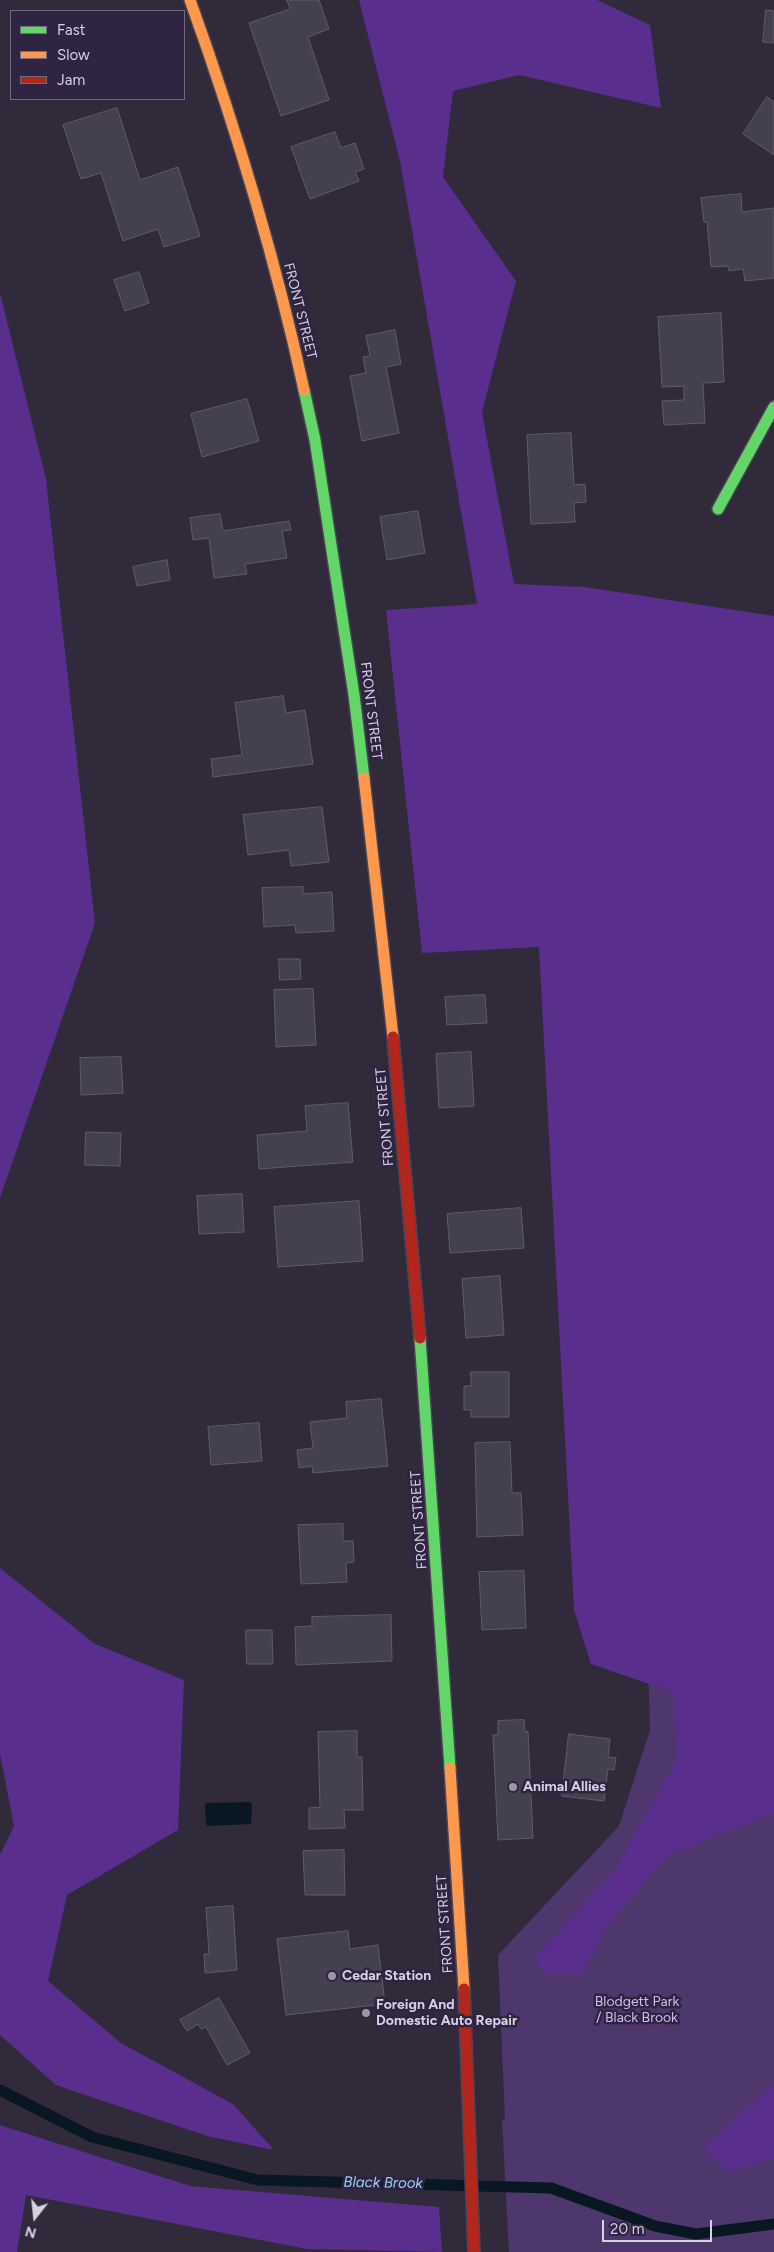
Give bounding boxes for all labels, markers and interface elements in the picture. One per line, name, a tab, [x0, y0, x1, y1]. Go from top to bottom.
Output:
legend	[10, 10, 185, 100]
text: Fast	[57, 21, 85, 39]
text: Slow	[57, 46, 90, 64]
text: Jam	[57, 71, 85, 89]
street label: FRONT STREET	[280, 261, 320, 361]
street label: FRONT STREET	[357, 661, 385, 761]
street label: FRONT STREET	[372, 1067, 398, 1167]
street label: FRONT STREET	[407, 1470, 431, 1570]
place label: Animal Allies	[523, 1779, 606, 1795]
marker: Animal Allies	[507, 1781, 519, 1793]
street label: FRONT STREET	[433, 1874, 457, 1974]
place label: Cedar Station	[342, 1968, 431, 1984]
marker: Cedar Station	[326, 1970, 338, 1982]
park label: Blodgett Park / Black Brook	[595, 1994, 679, 2026]
place label: Foreign And Domestic Auto Repair	[376, 1997, 517, 2030]
marker: Foreign And Domestic Auto Repair	[360, 2007, 372, 2019]
water label: Black Brook	[343, 2173, 423, 2193]
north arrow	[10, 2192, 60, 2242]
scale bar	[604, 2210, 714, 2242]
text: 20 m	[610, 2220, 644, 2238]
text: N	[23, 2222, 38, 2242]

